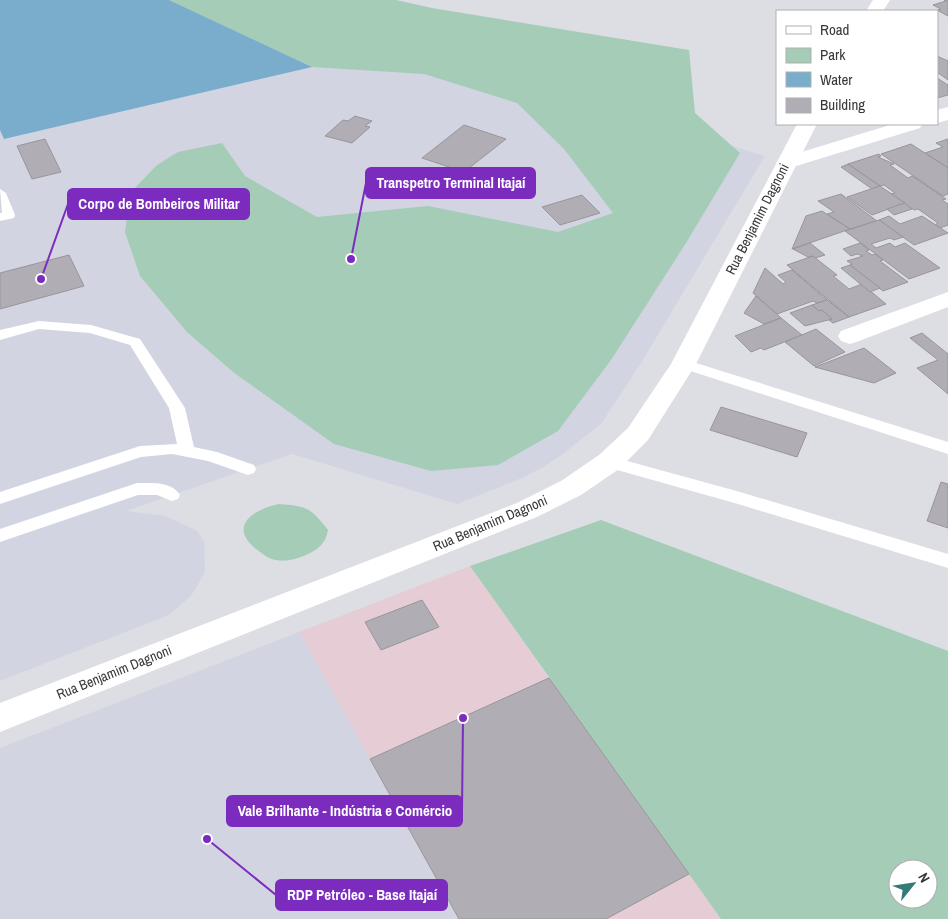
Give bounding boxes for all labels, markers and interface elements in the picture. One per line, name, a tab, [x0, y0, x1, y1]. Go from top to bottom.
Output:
legend	[776, 10, 938, 125]
text: Road	[820, 19, 849, 40]
text: Park	[820, 44, 846, 65]
text: Water	[820, 69, 852, 90]
text: Building	[820, 94, 865, 115]
street label: Rua Benjamim Dagnoni	[721, 160, 793, 278]
callout: Transpetro Terminal Itajaí	[366, 168, 535, 198]
text: Transpetro Terminal Itajaí	[377, 172, 526, 193]
callout: Corpo de Bombeiros Militar	[68, 189, 249, 219]
text: Corpo de Bombeiros Militar	[78, 193, 240, 214]
street label: Rua Benjamim Dagnoni	[430, 491, 550, 555]
street label: Rua Benjamim Dagnoni	[54, 641, 174, 703]
callout: Vale Brilhante - Indústria e Comércio	[227, 796, 462, 826]
text: Vale Brilhante - Indústria e Comércio	[238, 800, 452, 821]
north arrow	[888, 859, 938, 909]
text: N	[914, 869, 934, 886]
callout: RDP Petróleo - Base Itajaí	[276, 880, 447, 910]
text: RDP Petróleo - Base Itajaí	[287, 884, 438, 905]

